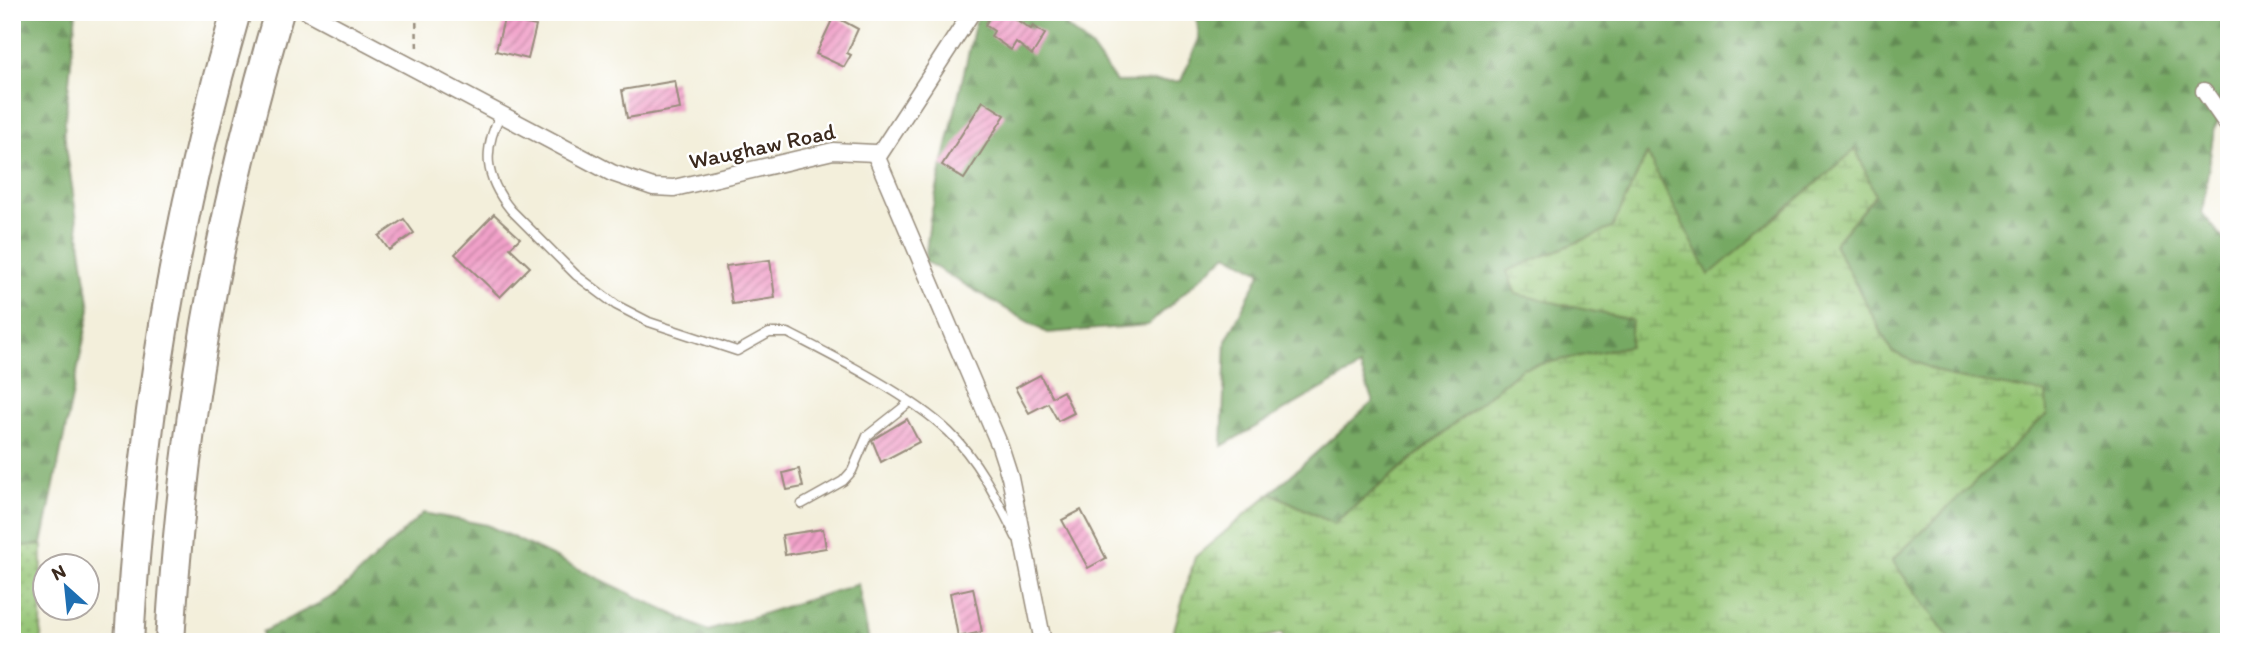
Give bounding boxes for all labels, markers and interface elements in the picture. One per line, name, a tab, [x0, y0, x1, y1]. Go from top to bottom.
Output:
street label: Waughaw Road	[686, 117, 838, 175]
north arrow	[32, 552, 102, 622]
text: N	[48, 559, 69, 585]

